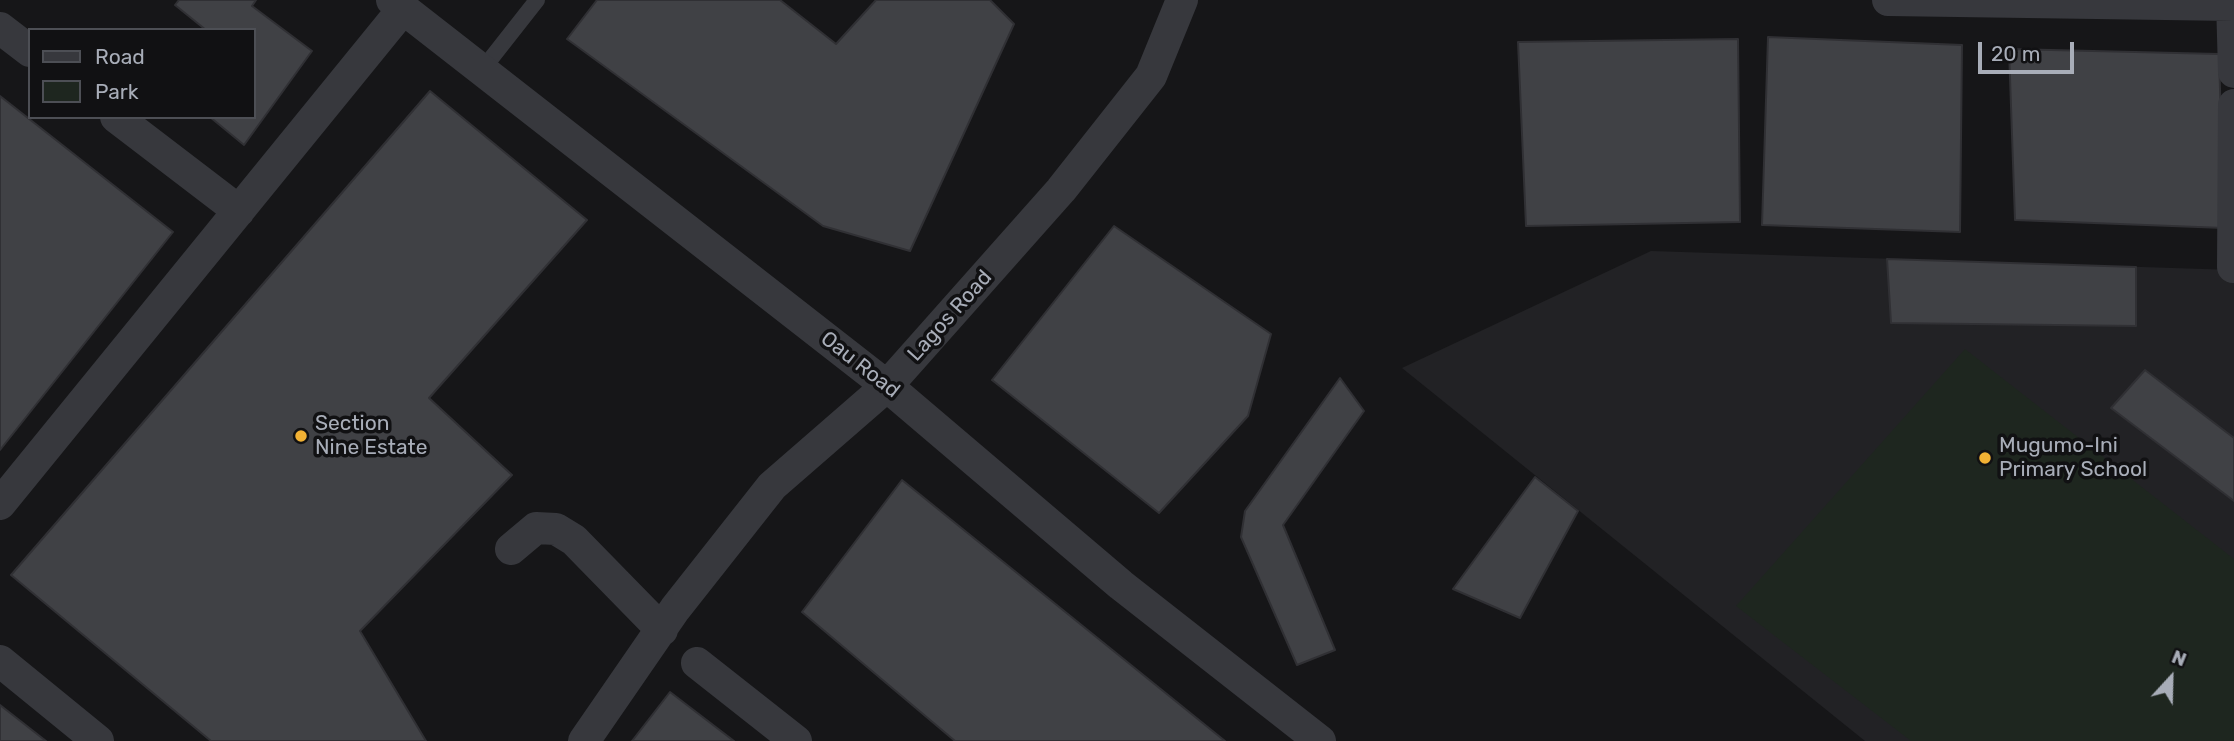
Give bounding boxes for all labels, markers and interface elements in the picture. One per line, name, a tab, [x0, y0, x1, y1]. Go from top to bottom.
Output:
legend	[28, 28, 256, 119]
scale bar	[1982, 28, 2078, 72]
text: 20 m	[1991, 41, 2040, 66]
text: Road	[95, 44, 145, 69]
text: Park	[95, 79, 139, 104]
street label: Lagos Road	[903, 265, 997, 367]
street label: Oau Road	[815, 326, 905, 404]
place label: Section Nine Estate	[315, 411, 427, 461]
marker: Section Nine Estate	[293, 428, 309, 444]
place label: Mugumo-Ini Primary School	[1999, 433, 2147, 483]
marker: Mugumo-Ini Primary School	[1977, 450, 1993, 466]
north arrow	[2136, 643, 2206, 713]
text: N	[2168, 645, 2190, 671]

